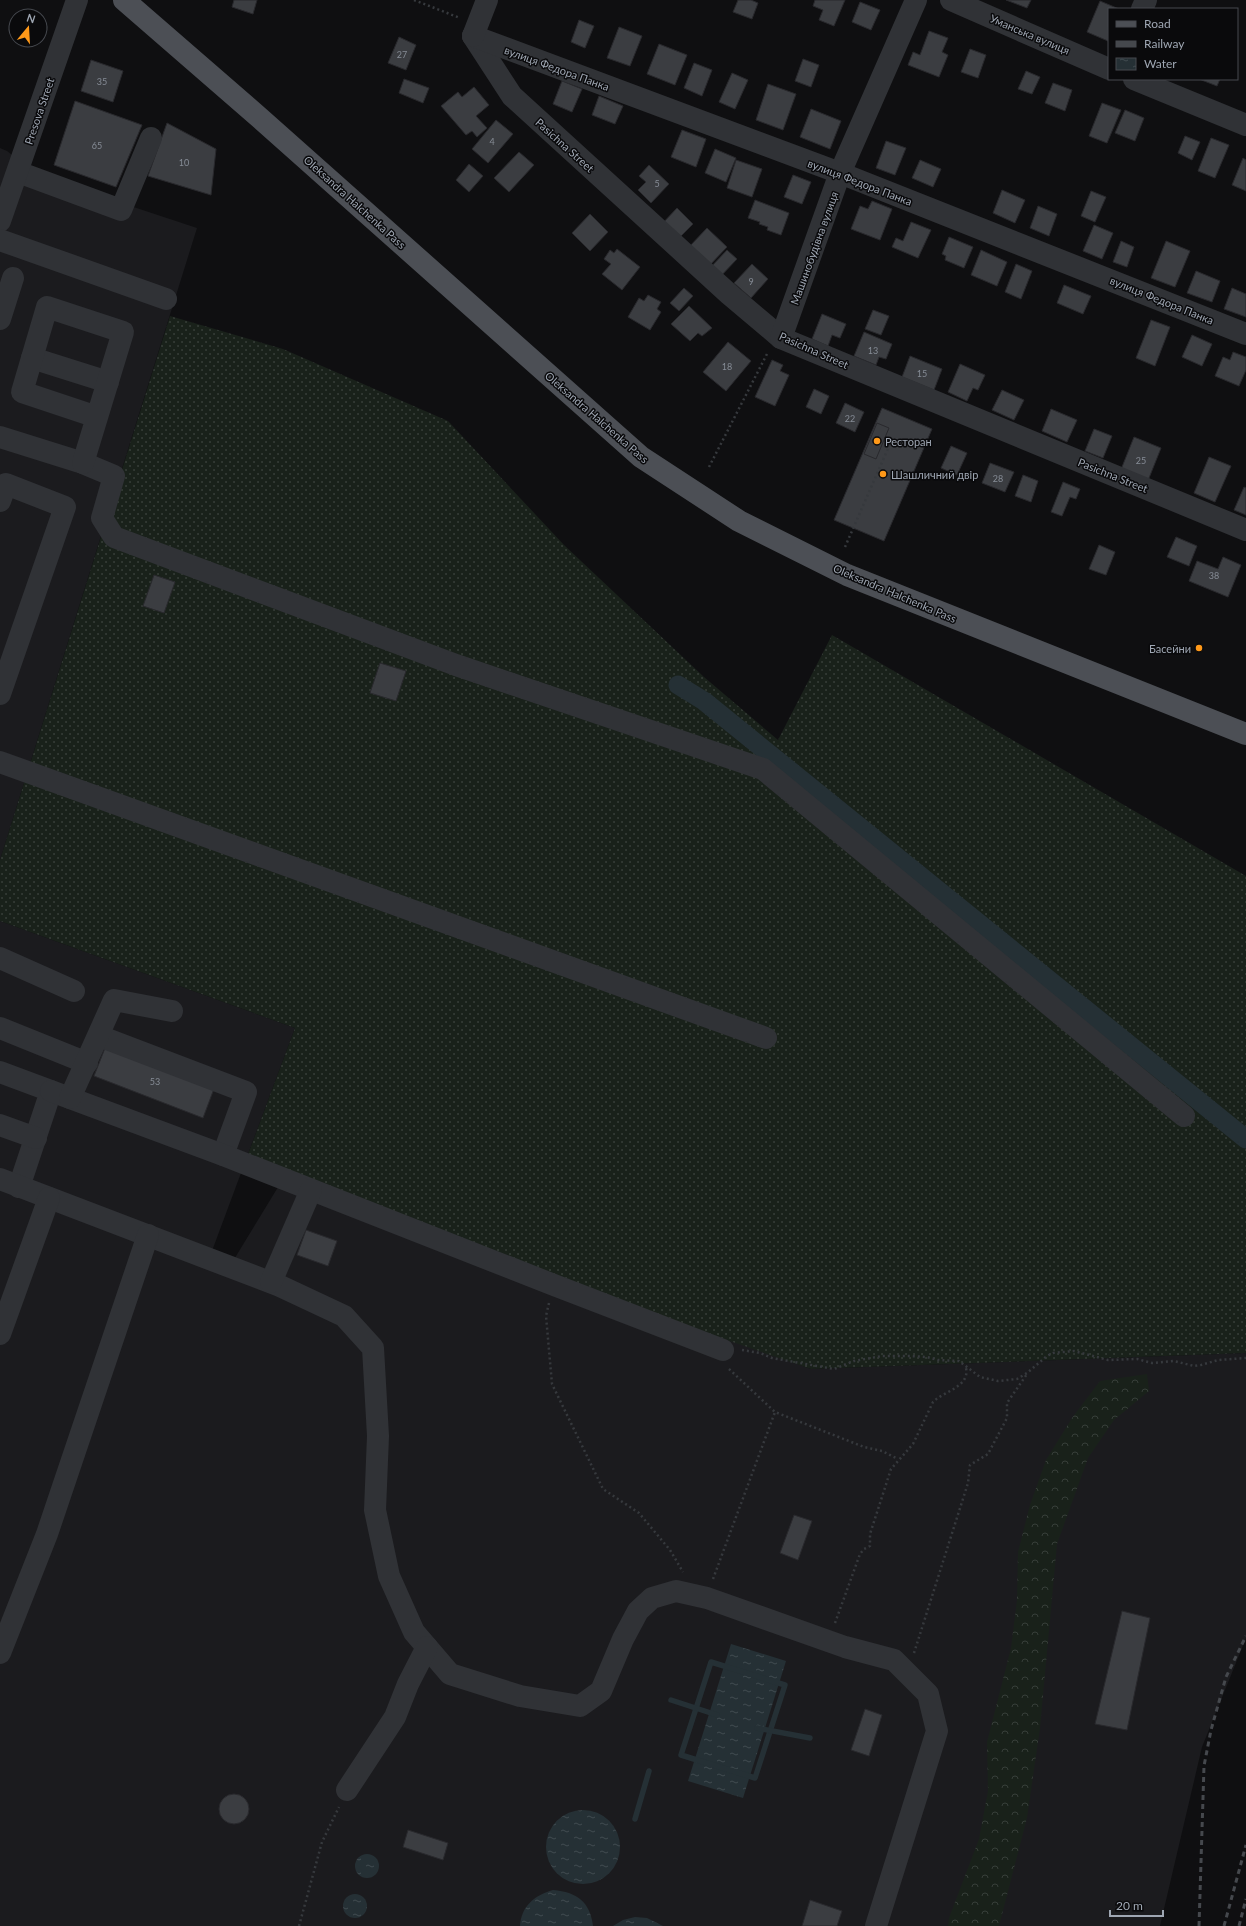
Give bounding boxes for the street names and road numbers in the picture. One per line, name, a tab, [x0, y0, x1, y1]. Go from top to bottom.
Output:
street label: Уманська вулиця	[988, 11, 1072, 57]
street label: вулиця Федора Панка	[503, 43, 611, 93]
street label: Presova Street	[21, 76, 57, 146]
street label: Pasichna Street	[533, 115, 597, 175]
street label: Oleksandra Halchenka Pass	[301, 153, 409, 251]
street label: вулиця Федора Панка	[806, 156, 914, 208]
street label: Машинобудівна вулиця	[787, 190, 841, 306]
street label: вулиця Федора Панка	[1108, 273, 1216, 327]
street label: Pasichna Street	[778, 329, 851, 371]
street label: Oleksandra Halchenka Pass	[543, 369, 651, 465]
street label: Pasichna Street	[1076, 455, 1150, 495]
street label: Oleksandra Halchenka Pass	[832, 561, 959, 625]

